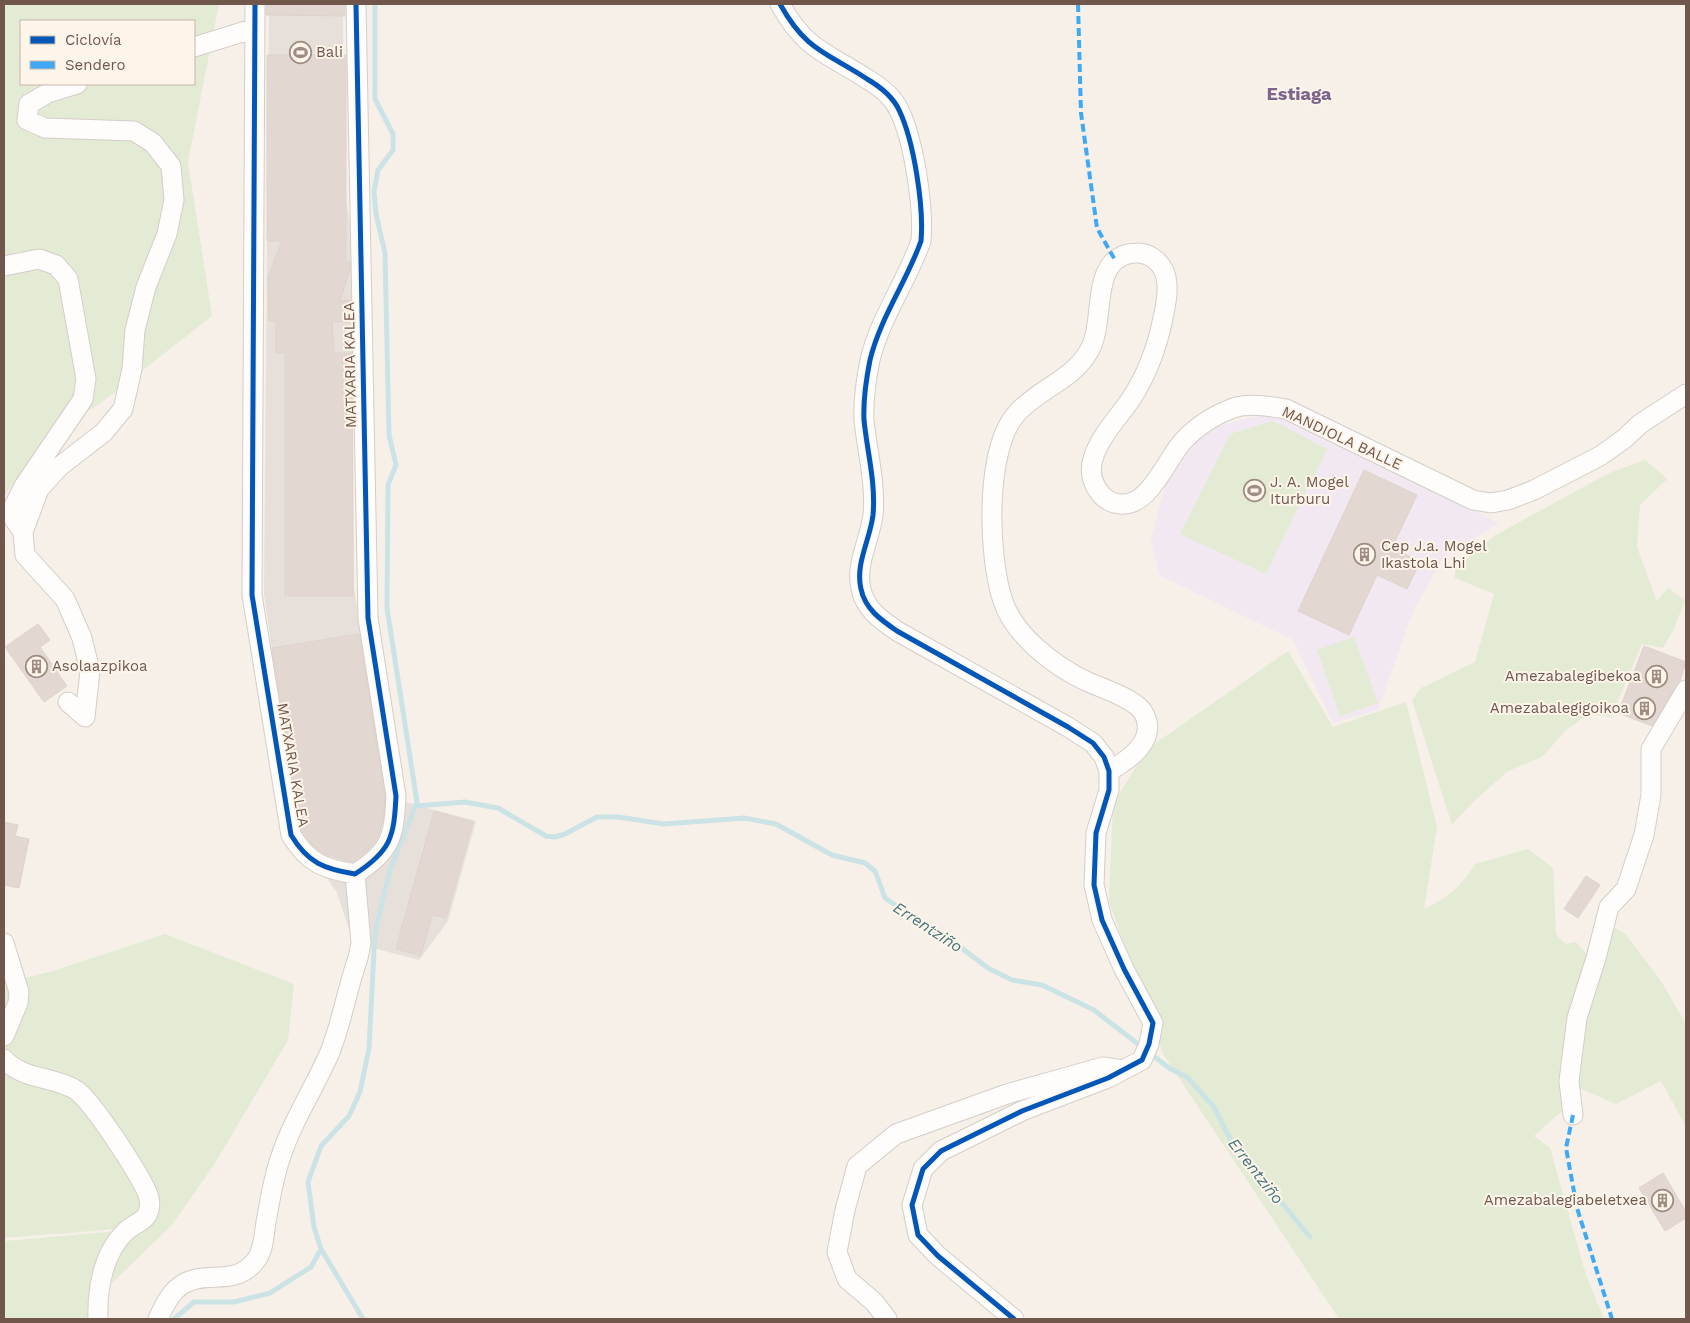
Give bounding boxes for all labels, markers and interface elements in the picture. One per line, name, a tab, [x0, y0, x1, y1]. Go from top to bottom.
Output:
legend	[20, 20, 195, 85]
text: Ciclovía	[65, 31, 122, 49]
sports icon: Bali	[288, 40, 312, 64]
place label: Bali	[316, 43, 343, 61]
text: Sendero	[65, 56, 126, 74]
district label: Estiaga	[1266, 83, 1332, 104]
street label: MATXARIA KALEA	[340, 302, 360, 428]
street label: MANDIOLA BALLE	[1279, 402, 1405, 474]
place label: J. A. Mogel Iturburu	[1270, 473, 1349, 508]
sports icon: J. A. Mogel Iturburu	[1242, 479, 1266, 503]
place label: Cep J.a. Mogel Ikastola Lhi	[1381, 537, 1487, 572]
building icon: Cep J.a. Mogel Ikastola Lhi	[1353, 543, 1377, 567]
building icon: Asolaazpikoa	[24, 654, 48, 678]
place label: Asolaazpikoa	[52, 657, 148, 675]
building icon: Amezabalegibekoa	[1645, 664, 1669, 688]
place label: Amezabalegibekoa	[1505, 667, 1642, 685]
building icon: Amezabalegigoikoa	[1633, 696, 1657, 720]
place label: Amezabalegigoikoa	[1490, 699, 1630, 717]
street label: MATXARIA KALEA	[273, 701, 313, 829]
water label: Errentziño	[890, 898, 966, 956]
water label: Errentziño	[1224, 1134, 1288, 1208]
building icon: Amezabalegiabeletxea	[1651, 1188, 1675, 1212]
place label: Amezabalegiabeletxea	[1484, 1191, 1648, 1209]

